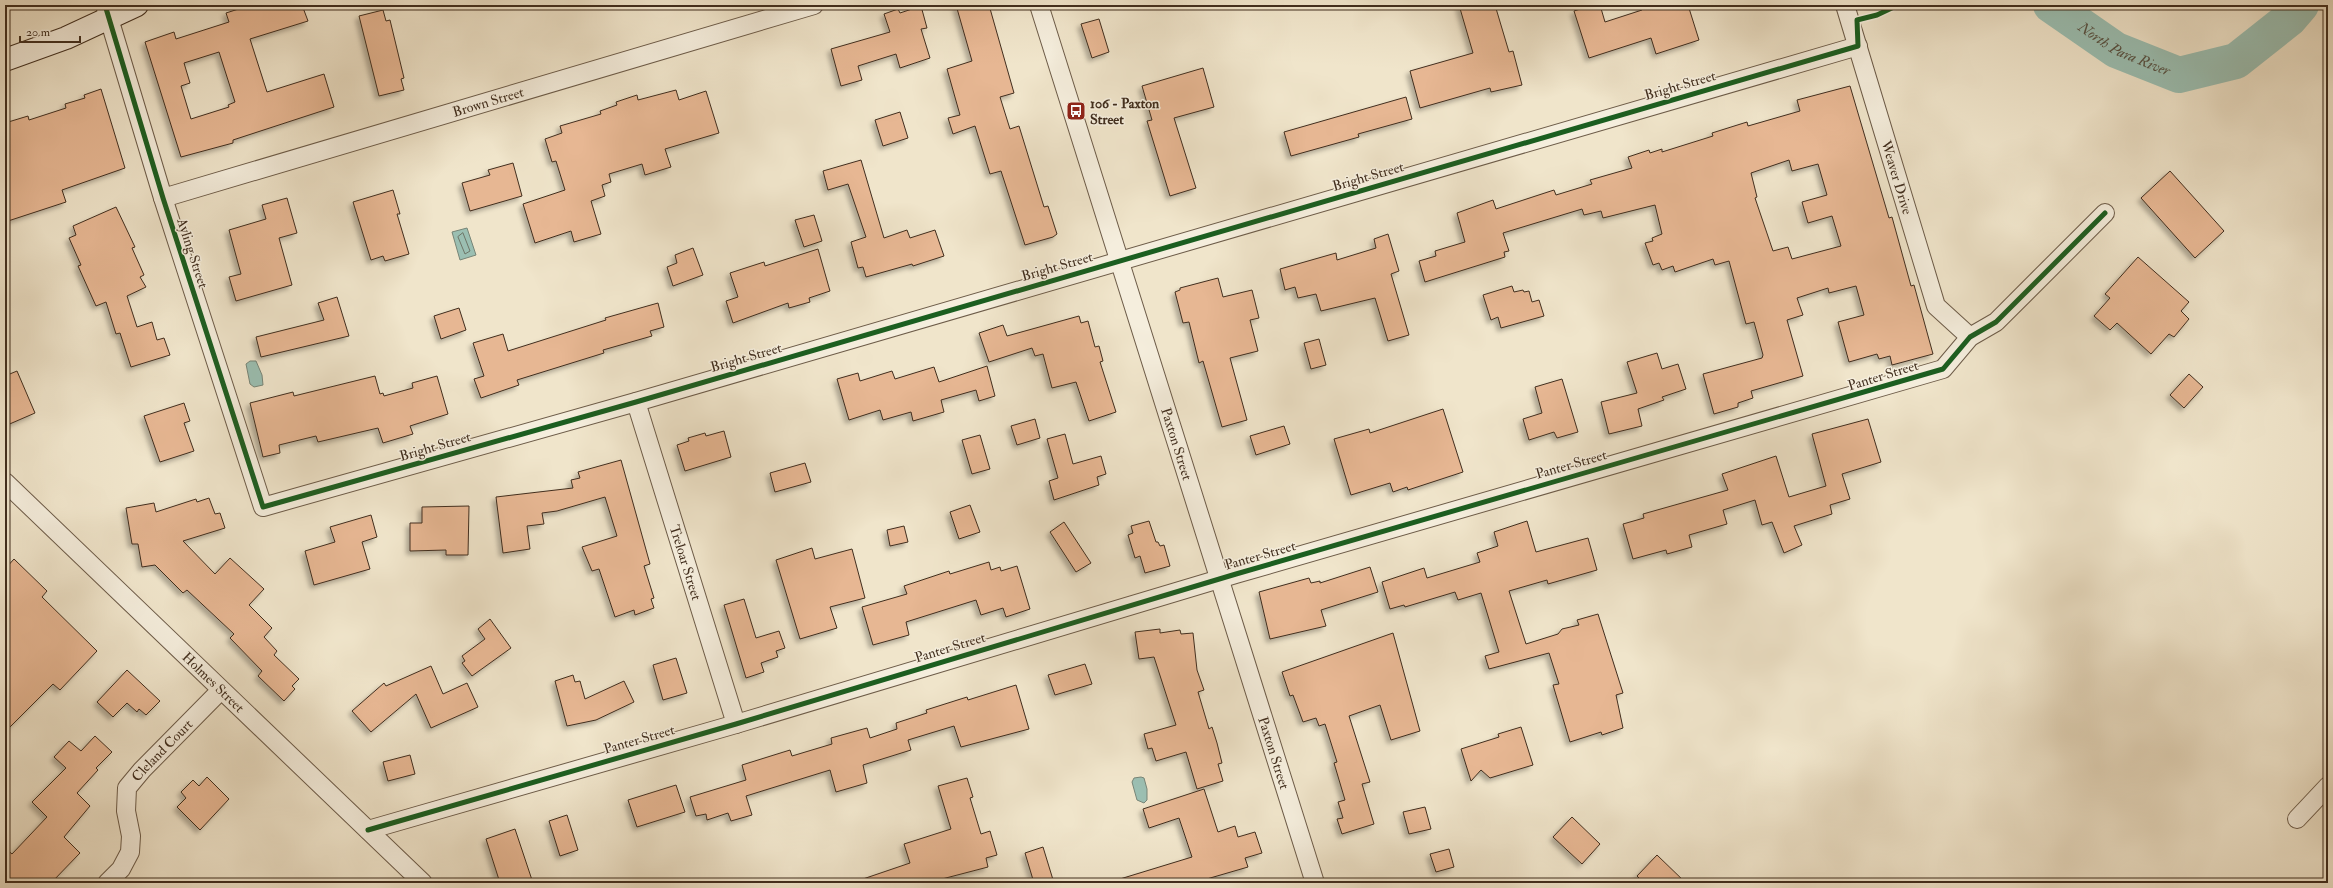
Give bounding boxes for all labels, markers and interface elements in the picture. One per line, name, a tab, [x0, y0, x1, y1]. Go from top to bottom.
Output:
water label: North Para River	[2074, 17, 2174, 81]
scale bar	[20, 18, 80, 44]
text: 20 m	[26, 25, 51, 40]
street label: Bright Street	[1643, 67, 1718, 104]
street label: Brown Street	[450, 83, 526, 121]
place label: 106 - Paxton Street	[1090, 95, 1160, 128]
bus stop icon: 106 - Paxton Street	[1065, 100, 1087, 122]
street label: Weaver Drive	[1877, 137, 1916, 217]
street label: Bright Street	[1331, 158, 1406, 195]
street label: Ayling Street	[172, 215, 212, 291]
street label: Bright Street	[1020, 248, 1095, 285]
street label: Bright Street	[709, 339, 784, 376]
street label: Panter Street	[1846, 357, 1921, 394]
street label: Paxton Street	[1157, 406, 1196, 483]
street label: Bright Street	[398, 428, 473, 465]
street label: Panter Street	[1534, 446, 1609, 483]
street label: Treloar Street	[666, 523, 705, 603]
street label: Panter Street	[1223, 537, 1298, 574]
street label: Panter Street	[913, 629, 988, 666]
street label: Holmes Street	[179, 649, 248, 717]
street label: Paxton Street	[1254, 715, 1293, 792]
street label: Cleland Court	[128, 716, 197, 785]
street label: Panter Street	[602, 721, 677, 758]

